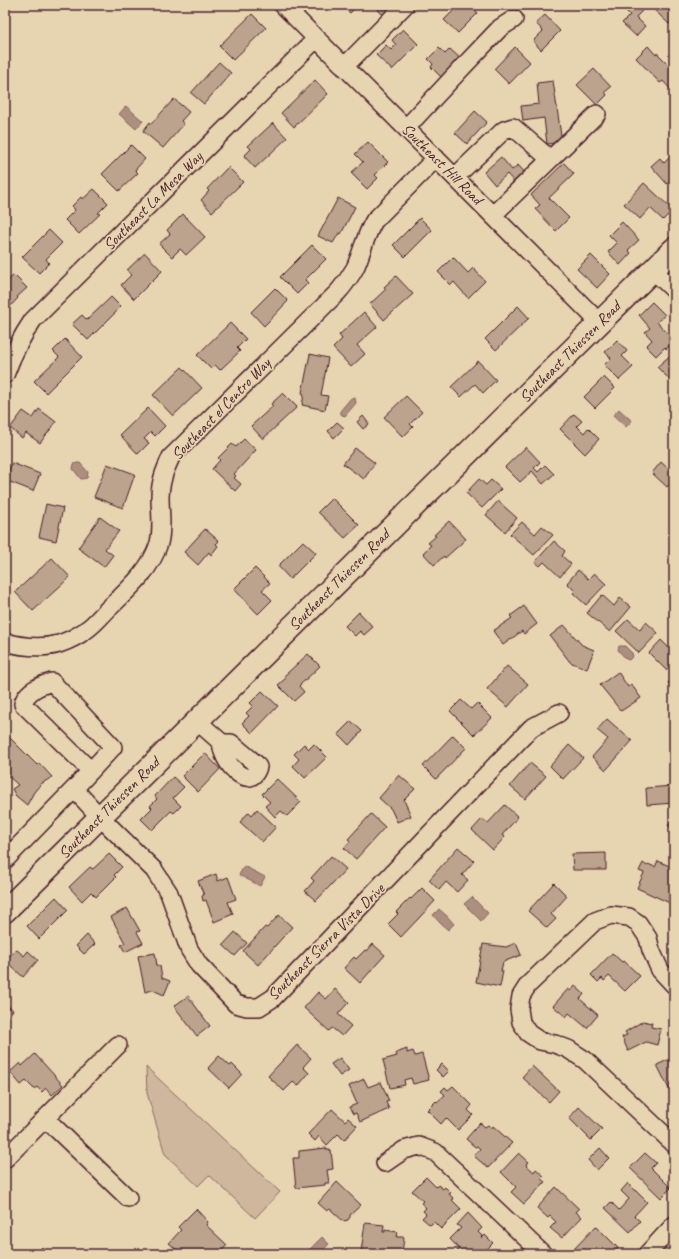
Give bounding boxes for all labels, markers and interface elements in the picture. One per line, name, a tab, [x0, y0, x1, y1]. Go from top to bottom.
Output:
street label: Southeast Hill Road	[397, 119, 489, 211]
street label: Southeast La Mesa Way	[99, 146, 208, 255]
street label: Southeast Thiessen Road	[515, 295, 627, 407]
street label: Southeast el Centro Way	[167, 353, 276, 464]
street label: Southeast Thiessen Road	[284, 523, 396, 635]
street label: Southeast Thiessen Road	[54, 751, 166, 863]
street label: Southeast Sierra Vista Drive	[263, 878, 390, 1005]

